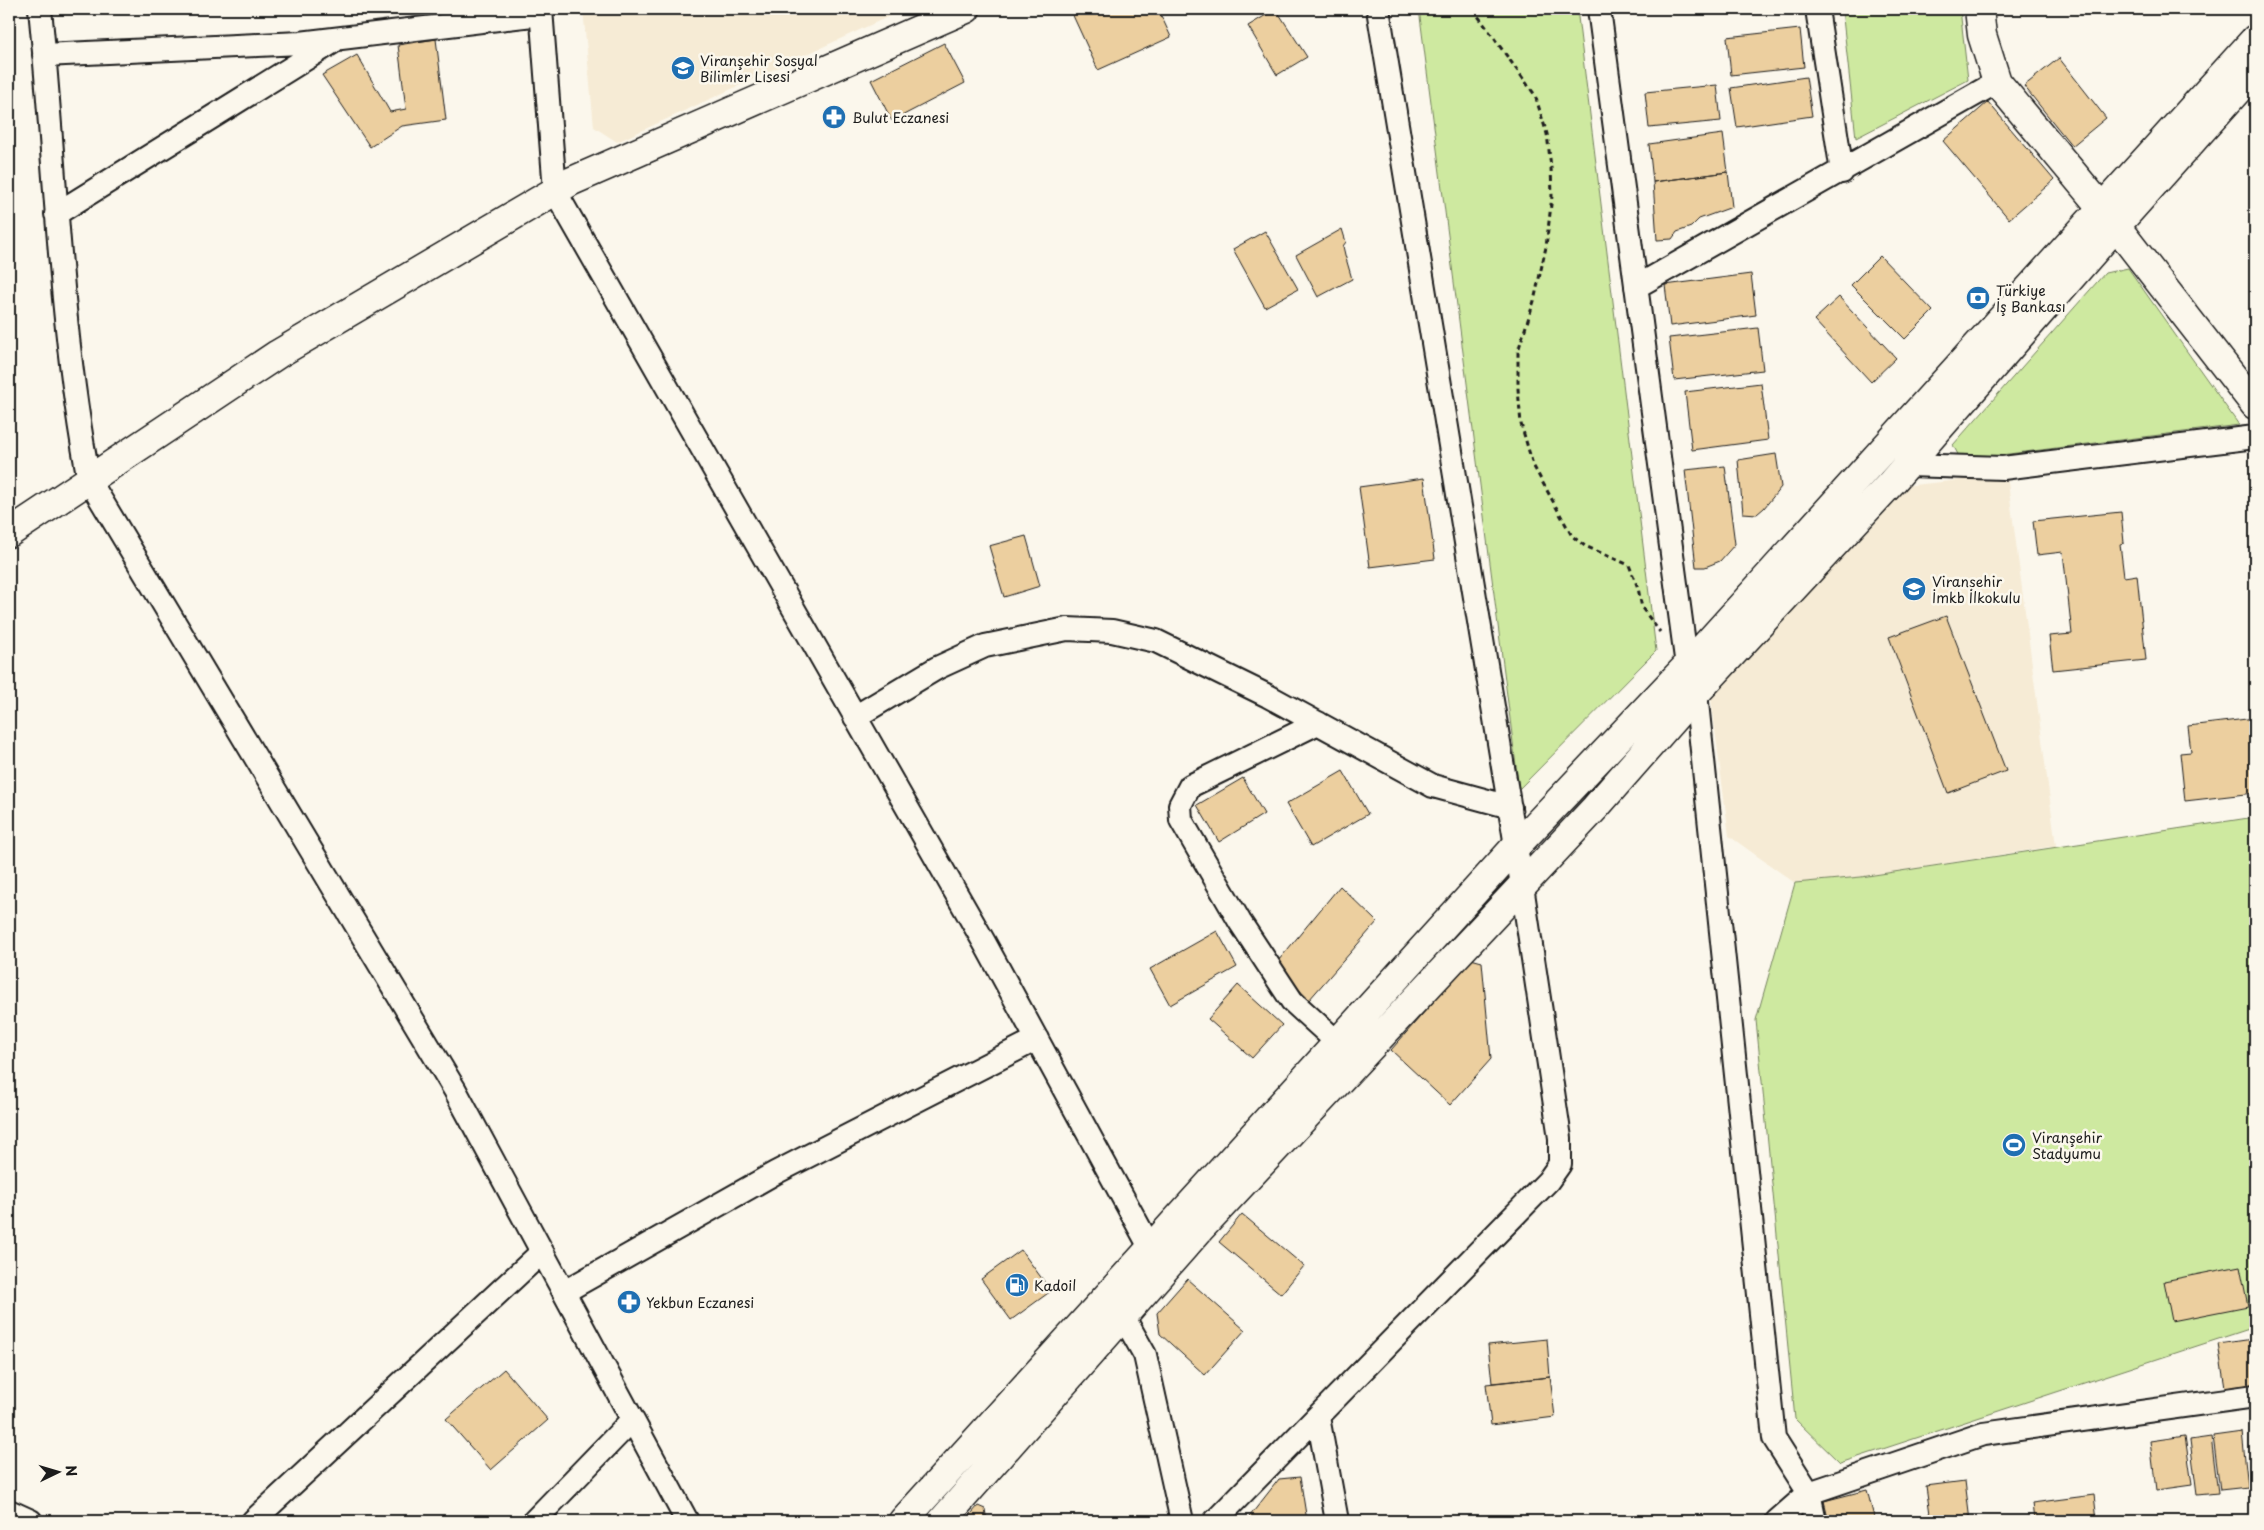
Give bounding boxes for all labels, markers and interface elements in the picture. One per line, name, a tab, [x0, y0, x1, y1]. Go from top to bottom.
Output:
place label: Viranşehir Sosyal Bilimler Lisesi	[700, 50, 818, 87]
school or university icon: Viranşehir Sosyal Bilimler Lisesi	[670, 55, 696, 81]
pharmacy icon: Bulut Eczanesi	[821, 104, 847, 130]
place label: Bulut Eczanesi	[852, 107, 949, 128]
place label: Türkiye İş Bankası	[1996, 280, 2066, 317]
bank icon: Türkiye İş Bankası	[1965, 285, 1991, 311]
place label: Viranşehir İmkb İlkokulu	[1932, 571, 2021, 608]
school or university icon: Viranşehir İmkb İlkokulu	[1901, 576, 1927, 602]
place label: Viranşehir Stadyumu	[2032, 1127, 2103, 1164]
sports icon: Viranşehir Stadyumu	[2001, 1132, 2027, 1158]
fuel station icon: Kadoil	[1004, 1272, 1030, 1298]
place label: Kadoil	[1034, 1275, 1076, 1296]
pharmacy icon: Yekbun Eczanesi	[616, 1289, 642, 1315]
place label: Yekbun Eczanesi	[646, 1292, 754, 1313]
north arrow	[32, 1448, 82, 1498]
text: N	[61, 1464, 82, 1477]

